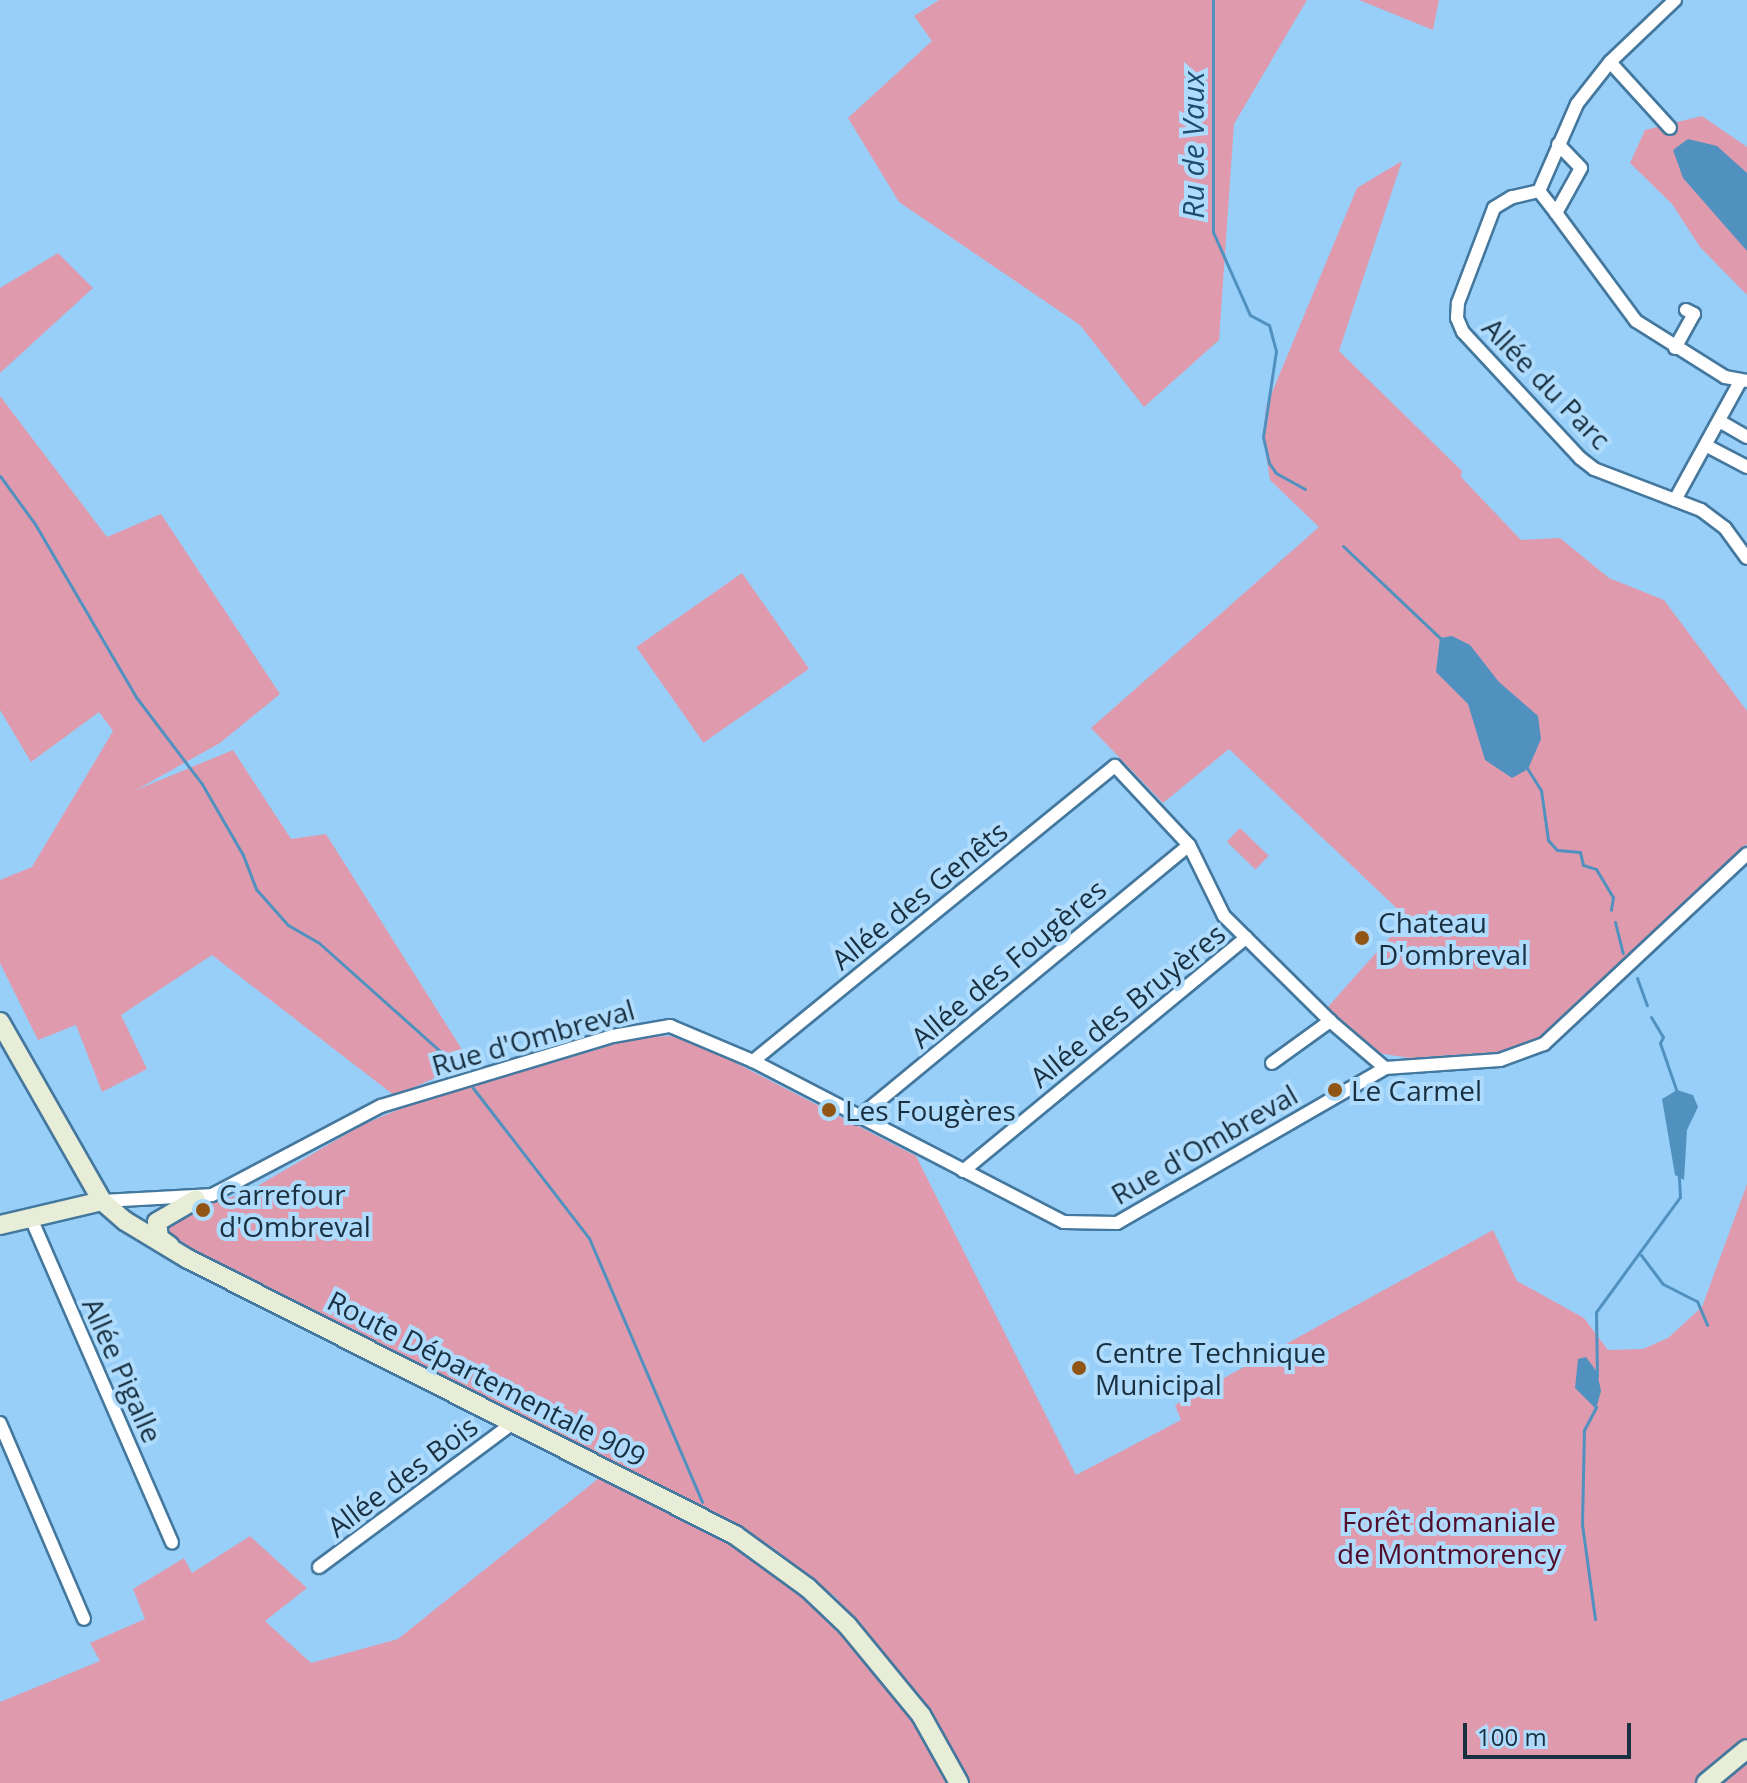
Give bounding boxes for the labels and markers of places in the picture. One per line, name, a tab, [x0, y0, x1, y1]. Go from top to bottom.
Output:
place label: Chateau D'ombreval	[1378, 905, 1528, 971]
marker: Chateau D'ombreval	[1353, 929, 1371, 947]
place label: Le Carmel	[1351, 1073, 1482, 1107]
marker: Le Carmel	[1326, 1081, 1344, 1099]
place label: Les Fougères	[845, 1093, 1016, 1127]
marker: Les Fougères	[820, 1101, 838, 1119]
place label: Carrefour d'Ombreval	[219, 1177, 371, 1243]
marker: Carrefour d'Ombreval	[194, 1201, 212, 1219]
place label: Centre Technique Municipal	[1095, 1335, 1326, 1401]
marker: Centre Technique Municipal	[1070, 1359, 1088, 1377]

